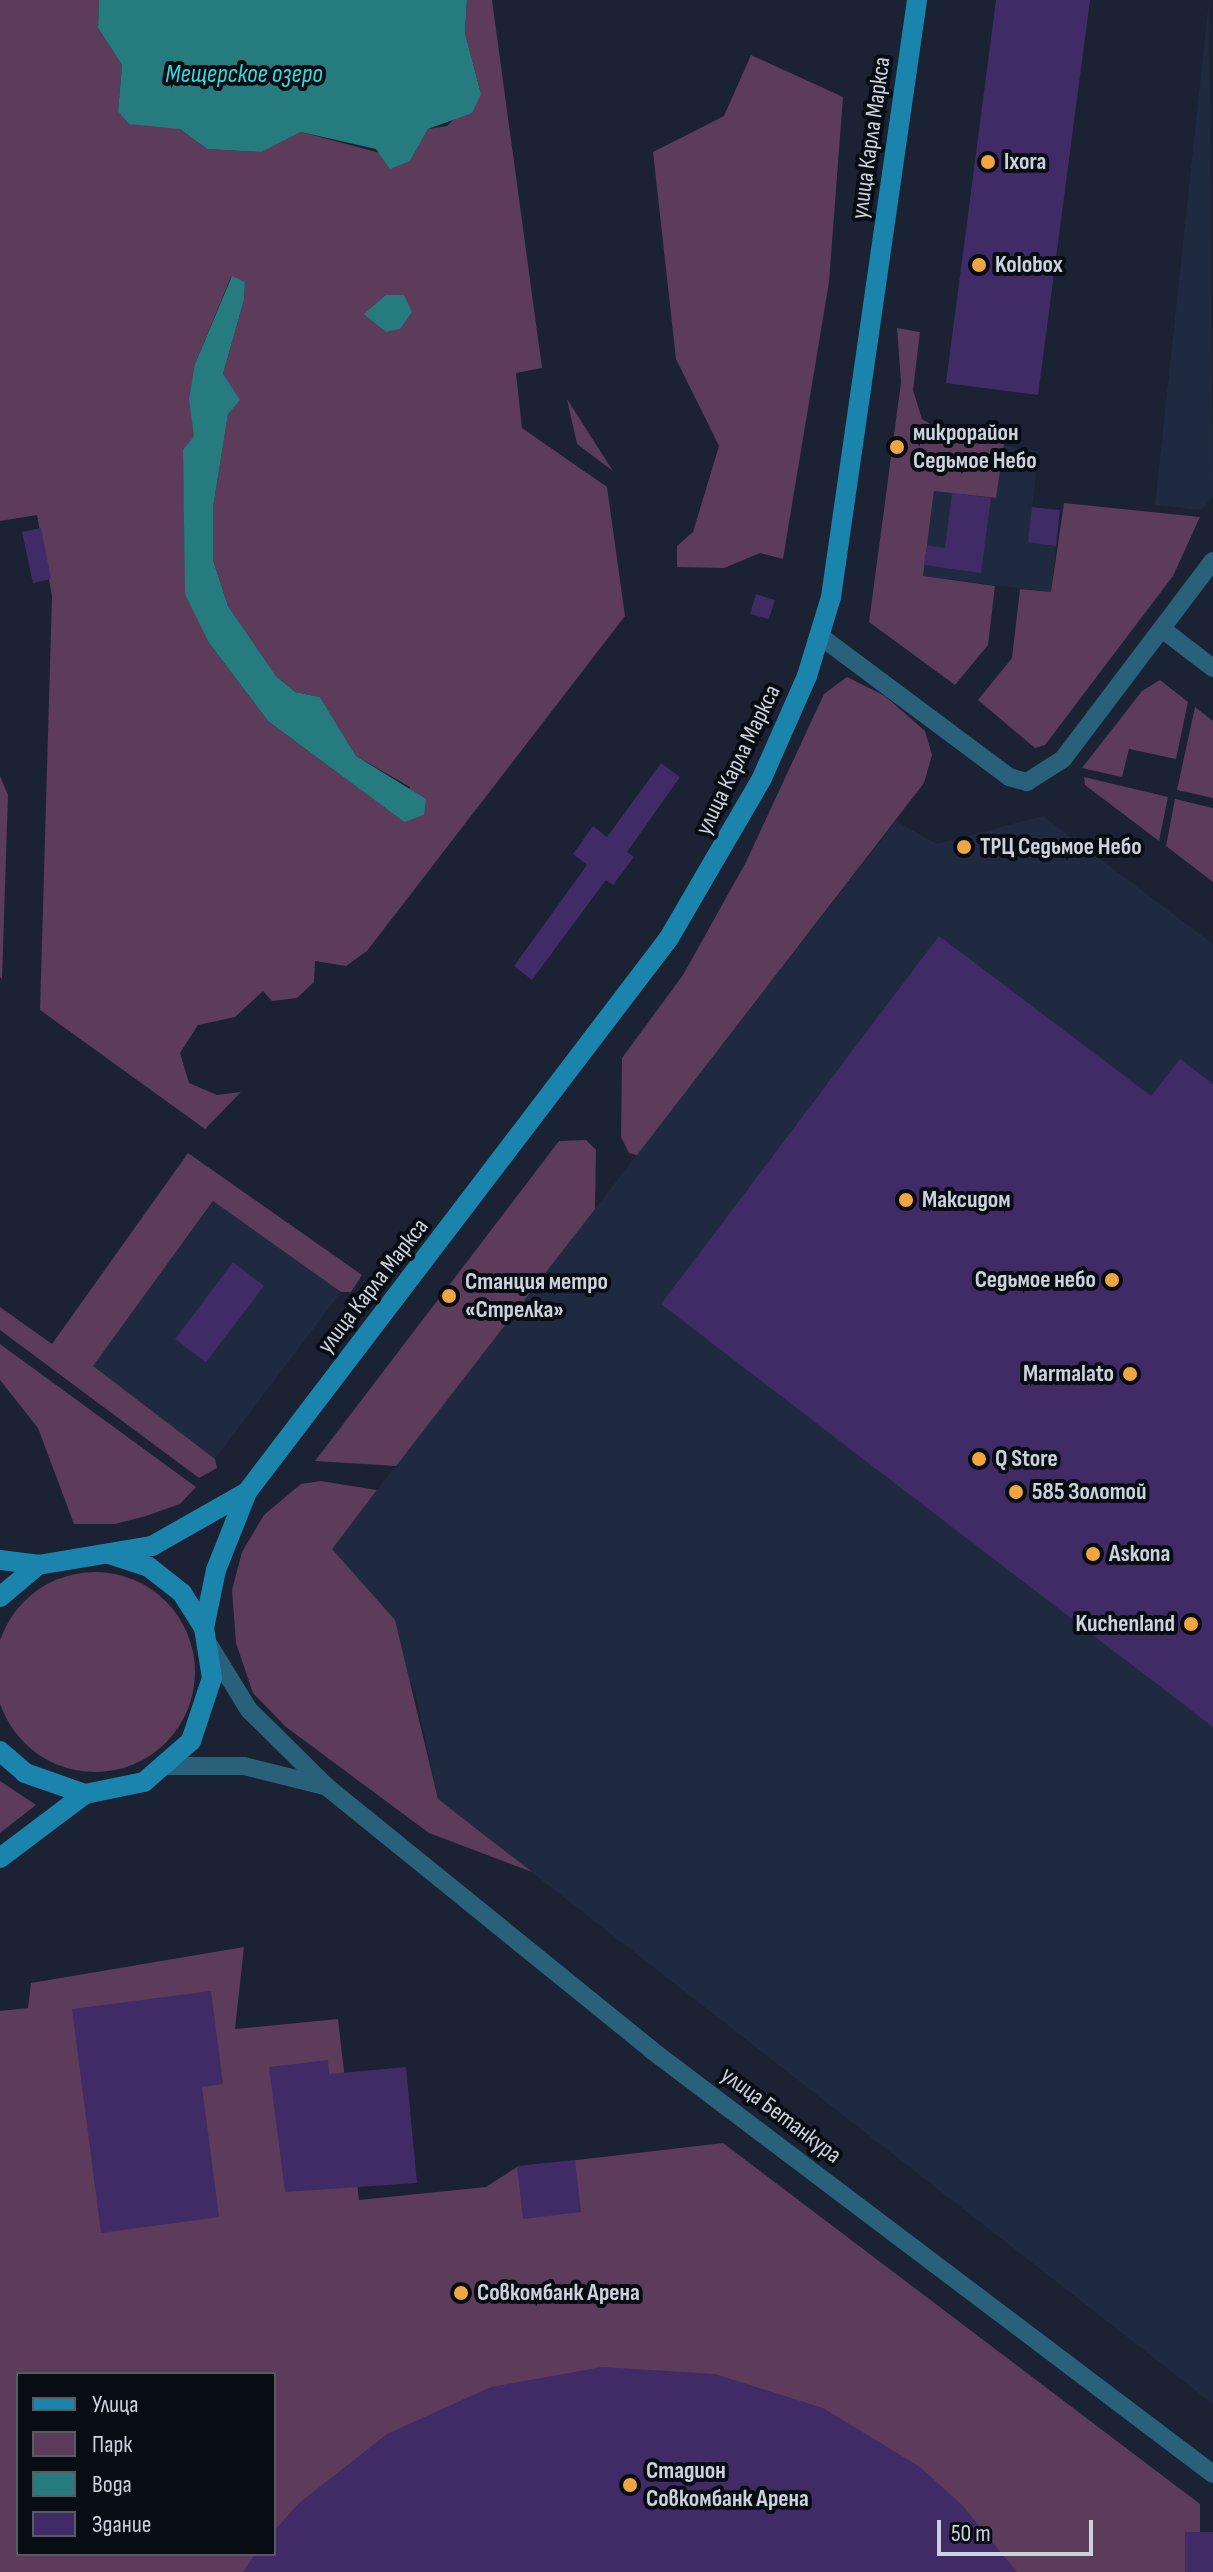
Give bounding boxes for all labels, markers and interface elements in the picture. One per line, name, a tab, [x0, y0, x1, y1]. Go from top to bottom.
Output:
street label: улица Карла Маркса	[845, 55, 897, 221]
water label: Мещерское озеро	[165, 59, 323, 91]
place label: Ixora	[1004, 148, 1046, 176]
marker: Ixora	[979, 153, 997, 171]
place label: Kolobox	[995, 251, 1063, 279]
marker: Kolobox	[970, 256, 988, 274]
place label: микрорайон Седьмое Небо	[913, 419, 1037, 475]
marker: микрорайон Седьмое Небо	[888, 438, 906, 456]
street label: улица Карла Маркса	[689, 680, 787, 840]
place label: ТРЦ Седьмое Небо	[980, 833, 1142, 861]
marker: ТРЦ Седьмое Небо	[955, 838, 973, 856]
place label: Максидом	[922, 1186, 1011, 1214]
marker: Максидом	[897, 1191, 915, 1209]
street label: улица Карла Маркса	[311, 1213, 435, 1359]
place label: Седьмое небо	[975, 1266, 1096, 1294]
place label: Станция метро «Стрелка»	[465, 1268, 608, 1324]
marker: Седьмое небо	[1103, 1271, 1121, 1289]
marker: Станция метро «Стрелка»	[440, 1287, 458, 1305]
place label: Marmalato	[1023, 1360, 1114, 1388]
marker: Marmalato	[1121, 1365, 1139, 1383]
place label: Q Store	[995, 1445, 1058, 1473]
marker: Q Store	[970, 1450, 988, 1468]
place label: 585 Золотой	[1032, 1478, 1147, 1506]
marker: 585 Золотой	[1007, 1483, 1025, 1501]
place label: Askona	[1109, 1540, 1170, 1568]
marker: Askona	[1084, 1545, 1102, 1563]
place label: Kuchenland	[1075, 1610, 1175, 1638]
marker: Kuchenland	[1182, 1615, 1200, 1633]
street label: улица Бетанкура	[715, 2060, 847, 2170]
place label: Совкомбанк Арена	[477, 2279, 640, 2307]
marker: Совкомбанк Арена	[452, 2284, 470, 2302]
legend	[16, 2372, 276, 2556]
text: Улица	[92, 2390, 138, 2419]
text: Парк	[92, 2430, 132, 2459]
place label: Стадион Совкомбанк Арена	[646, 2457, 809, 2513]
text: Вода	[92, 2470, 132, 2499]
marker: Стадион Совкомбанк Арена	[621, 2476, 639, 2494]
scale bar	[941, 2504, 1097, 2554]
text: Здание	[92, 2510, 151, 2539]
text: 50 m	[951, 2519, 991, 2548]

